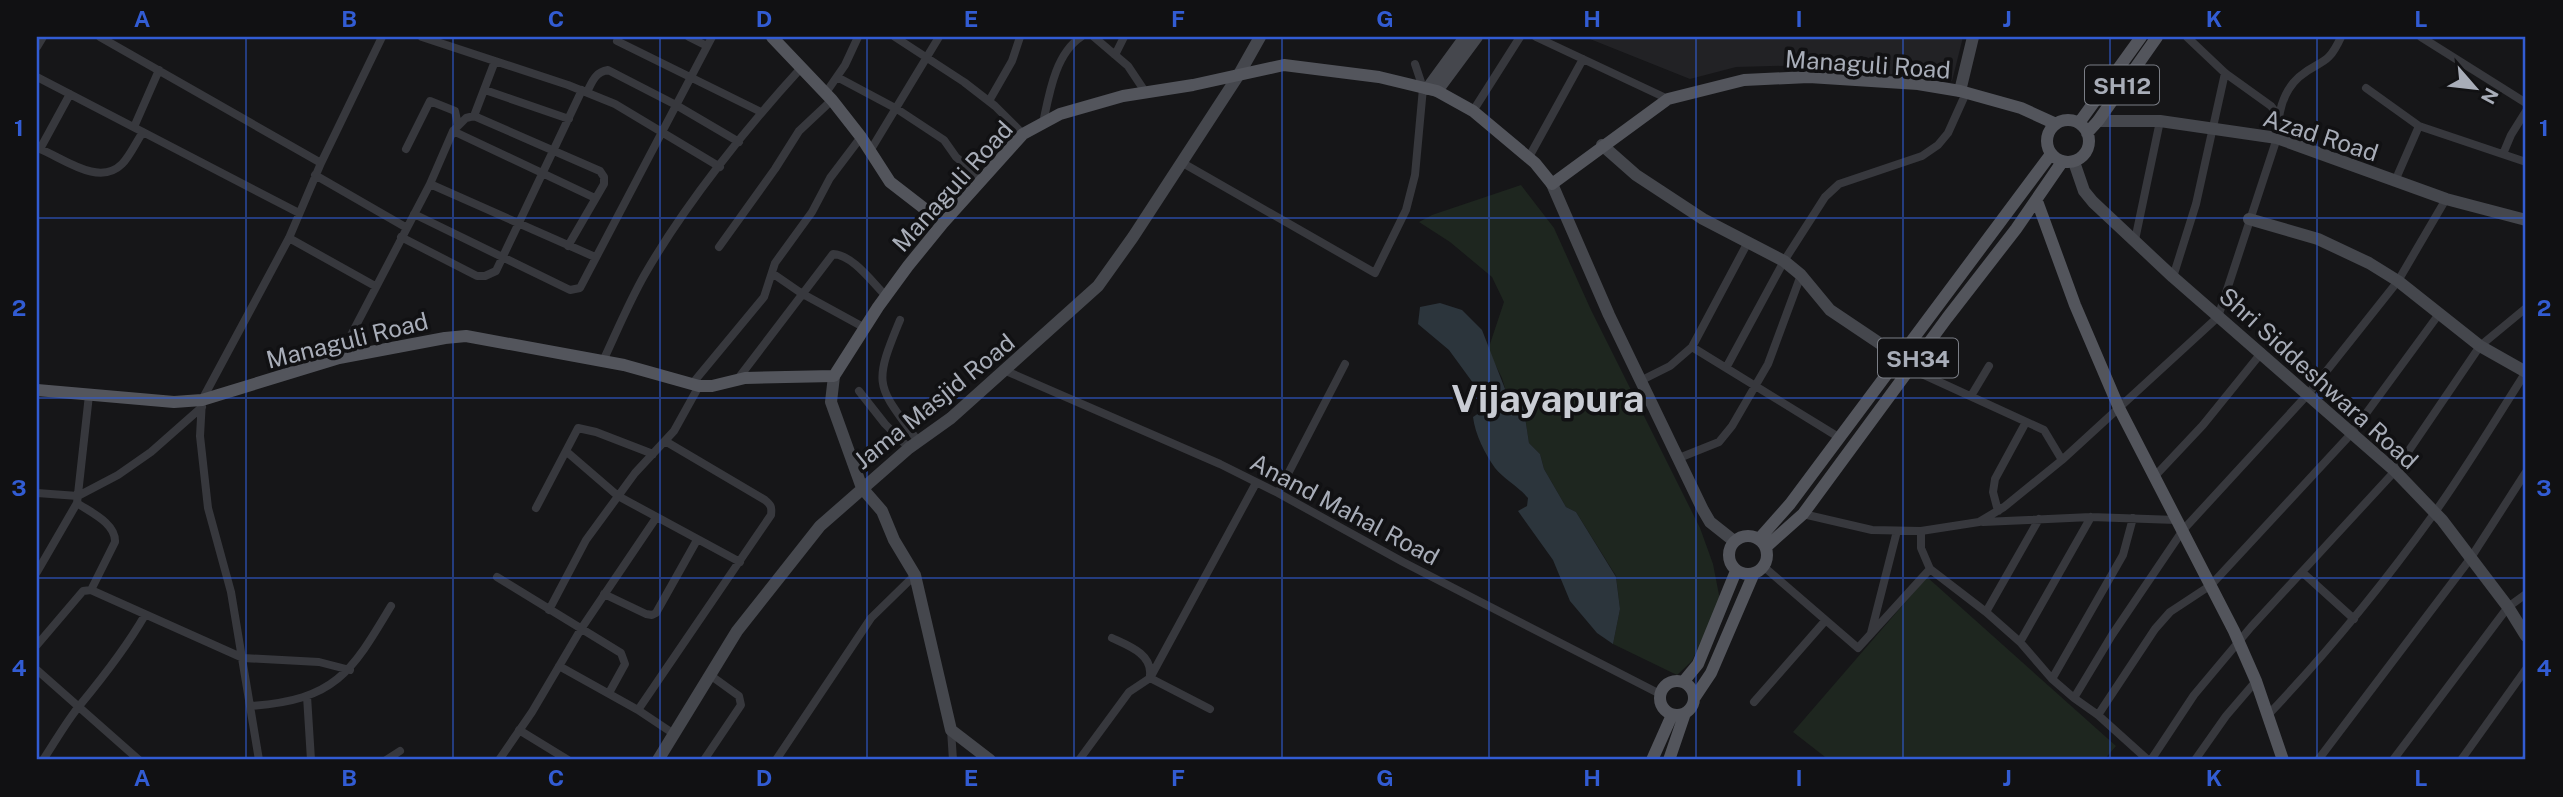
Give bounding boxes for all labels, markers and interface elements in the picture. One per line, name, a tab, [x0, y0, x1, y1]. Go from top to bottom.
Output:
text: A	[134, 5, 151, 32]
text: B	[341, 5, 357, 32]
text: C	[548, 5, 564, 32]
text: D	[756, 5, 772, 32]
text: E	[964, 5, 978, 32]
text: F	[1171, 5, 1185, 32]
text: G	[1376, 5, 1394, 32]
text: H	[1583, 5, 1601, 32]
text: I	[1795, 5, 1803, 32]
text: J	[2002, 5, 2012, 32]
text: K	[2206, 5, 2222, 32]
text: L	[2414, 5, 2428, 32]
street label: Managuli Road	[1784, 44, 1952, 84]
north arrow	[2440, 52, 2510, 122]
road number: SH12	[2085, 66, 2159, 104]
text: N	[2477, 84, 2503, 108]
street label: Azad Road	[2260, 103, 2382, 167]
text: 1	[14, 114, 24, 141]
text: 1	[2539, 114, 2549, 141]
street label: Managuli Road	[886, 115, 1018, 257]
street label: Shri Siddeshwara Road	[2214, 281, 2424, 475]
text: 2	[12, 294, 26, 321]
text: 2	[2537, 294, 2551, 321]
street label: Managuli Road	[263, 306, 431, 374]
street label: Jama Masjid Road	[848, 328, 1020, 474]
road number: SH34	[1878, 338, 1958, 378]
district label: Vijayapura	[1451, 376, 1645, 421]
street label: Anand Mahal Road	[1246, 447, 1444, 571]
text: 3	[11, 474, 27, 501]
text: 3	[2536, 474, 2552, 501]
text: 4	[11, 654, 27, 681]
text: 4	[2536, 654, 2552, 681]
text: A	[134, 764, 151, 791]
text: B	[341, 764, 357, 791]
text: C	[548, 764, 564, 791]
text: D	[756, 764, 772, 791]
text: E	[964, 764, 978, 791]
text: F	[1171, 764, 1185, 791]
text: G	[1376, 764, 1394, 791]
text: H	[1583, 764, 1601, 791]
text: I	[1795, 764, 1803, 791]
text: J	[2002, 764, 2012, 791]
text: K	[2206, 764, 2222, 791]
text: L	[2414, 764, 2428, 791]

